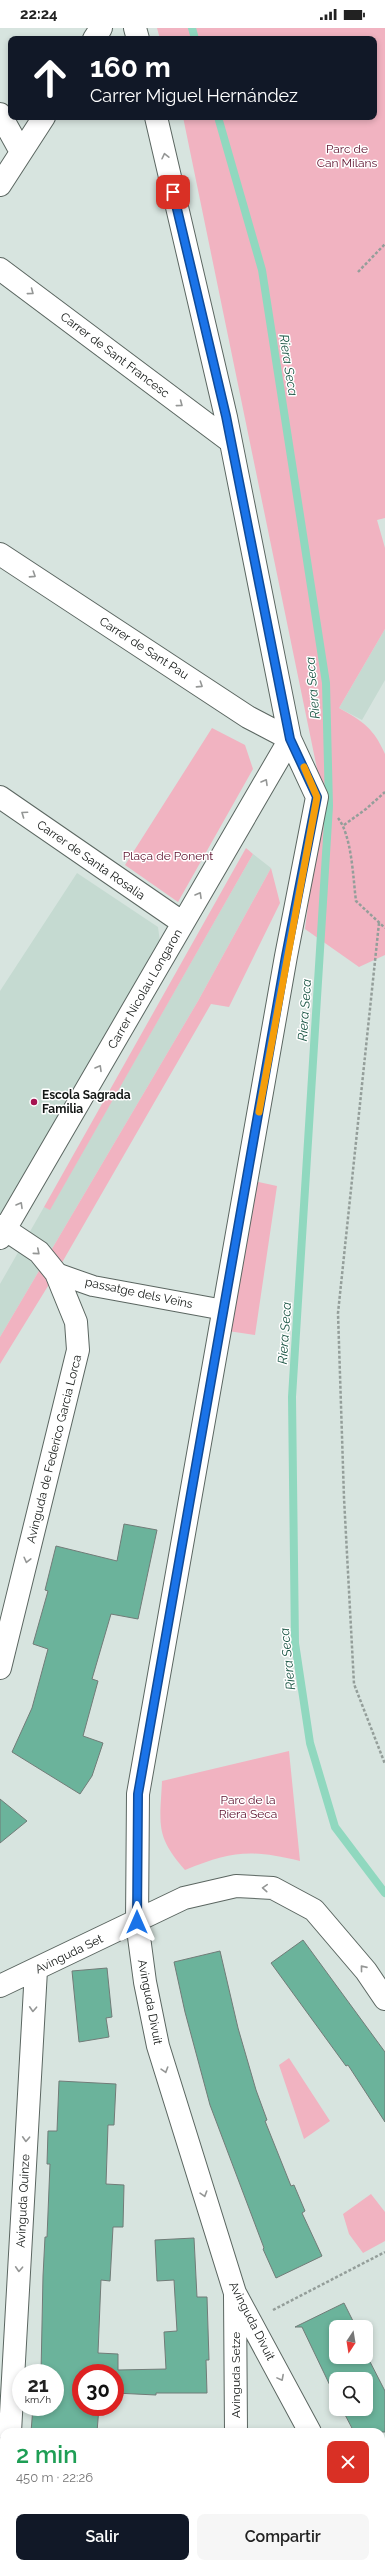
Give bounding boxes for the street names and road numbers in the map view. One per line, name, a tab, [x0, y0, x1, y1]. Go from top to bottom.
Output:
street label: Carrer de Sant Francesc	[58, 309, 173, 401]
street label: Carrer de Sant Pau	[97, 614, 191, 682]
street label: Carrer de Santa Rosalia	[34, 817, 148, 903]
street label: Carrer Nicolau Longaron	[105, 927, 185, 1051]
street label: passatge dels Veïns	[84, 1275, 194, 1311]
street label: Avinguda de Federico Garcia Lorca	[24, 1353, 84, 1545]
street label: Avinguda Set	[33, 1932, 105, 1976]
street label: Avinguda Divuit	[135, 1958, 165, 2046]
street label: Avinguda Quinze	[14, 2154, 32, 2248]
street label: Avinguda Divuit	[226, 2279, 278, 2363]
street label: Avinguda Setze	[229, 2332, 243, 2418]

